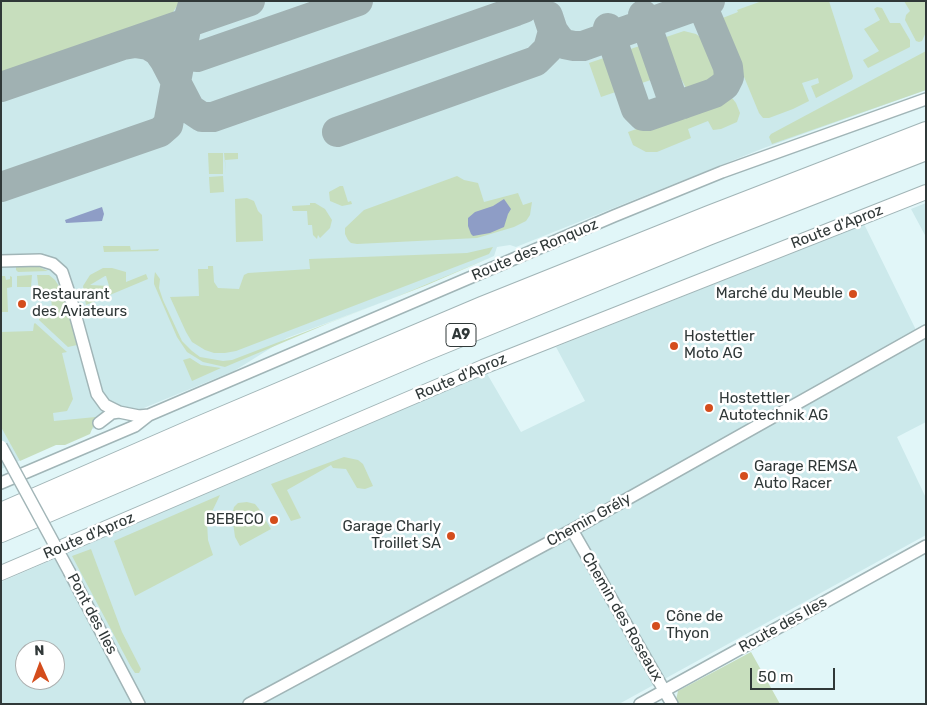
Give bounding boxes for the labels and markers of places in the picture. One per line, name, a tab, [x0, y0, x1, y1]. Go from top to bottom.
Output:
place label: Marché du Meuble	[716, 285, 843, 303]
place label: Restaurant des Aviateurs	[32, 286, 127, 321]
marker: Marché du Meuble	[847, 288, 859, 300]
marker: Restaurant des Aviateurs	[16, 298, 28, 310]
place label: Hostettler Moto AG	[684, 328, 755, 363]
marker: Hostettler Moto AG	[668, 340, 680, 352]
place label: Hostettler Autotechnik AG	[719, 390, 828, 425]
marker: Hostettler Autotechnik AG	[703, 402, 715, 414]
place label: Garage REMSA Auto Racer	[754, 458, 857, 493]
marker: Garage REMSA Auto Racer	[738, 470, 750, 482]
place label: BEBECO	[206, 511, 264, 529]
marker: BEBECO	[268, 514, 280, 526]
place label: Garage Charly Troillet SA	[343, 518, 441, 553]
marker: Garage Charly Troillet SA	[445, 530, 457, 542]
place label: Cône de Thyon	[666, 608, 723, 643]
marker: Cône de Thyon	[650, 620, 662, 632]

